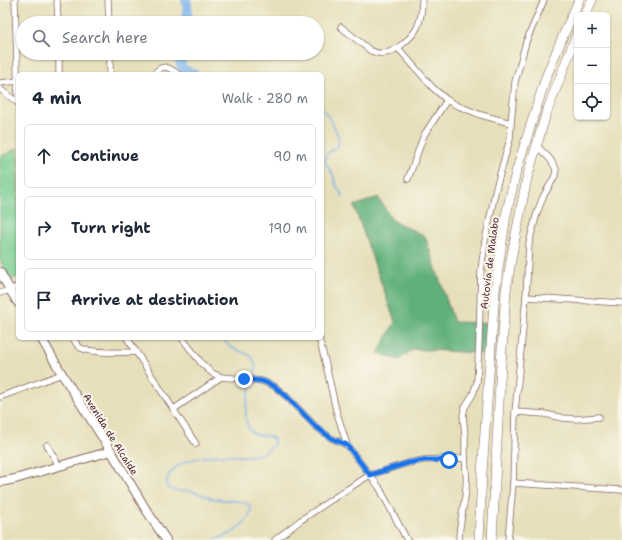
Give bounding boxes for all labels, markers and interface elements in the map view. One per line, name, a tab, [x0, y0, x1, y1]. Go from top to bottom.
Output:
map controls	[574, 12, 610, 120]
button: +	[574, 12, 610, 48]
search box	[16, 16, 324, 60]
icon: search	[30, 27, 52, 49]
text: Search here	[62, 28, 148, 48]
button: −	[574, 48, 610, 84]
button: locate	[574, 84, 610, 120]
text: 4 min	[32, 87, 82, 109]
text: Walk · 280 m	[222, 90, 308, 107]
icon: ahead	[33, 145, 55, 167]
text: Continue	[71, 146, 139, 166]
text: 90 m	[273, 148, 307, 165]
street label: Autovía de Malabo	[477, 216, 502, 310]
icon: right	[33, 217, 55, 239]
text: Turn right	[71, 218, 151, 238]
text: 190 m	[268, 220, 307, 237]
icon: arrive	[33, 289, 55, 311]
text: Arrive at destination	[71, 290, 239, 310]
route end	[235, 370, 253, 388]
street label: Avenida de Alcaide	[80, 391, 141, 478]
route start	[440, 451, 458, 469]

